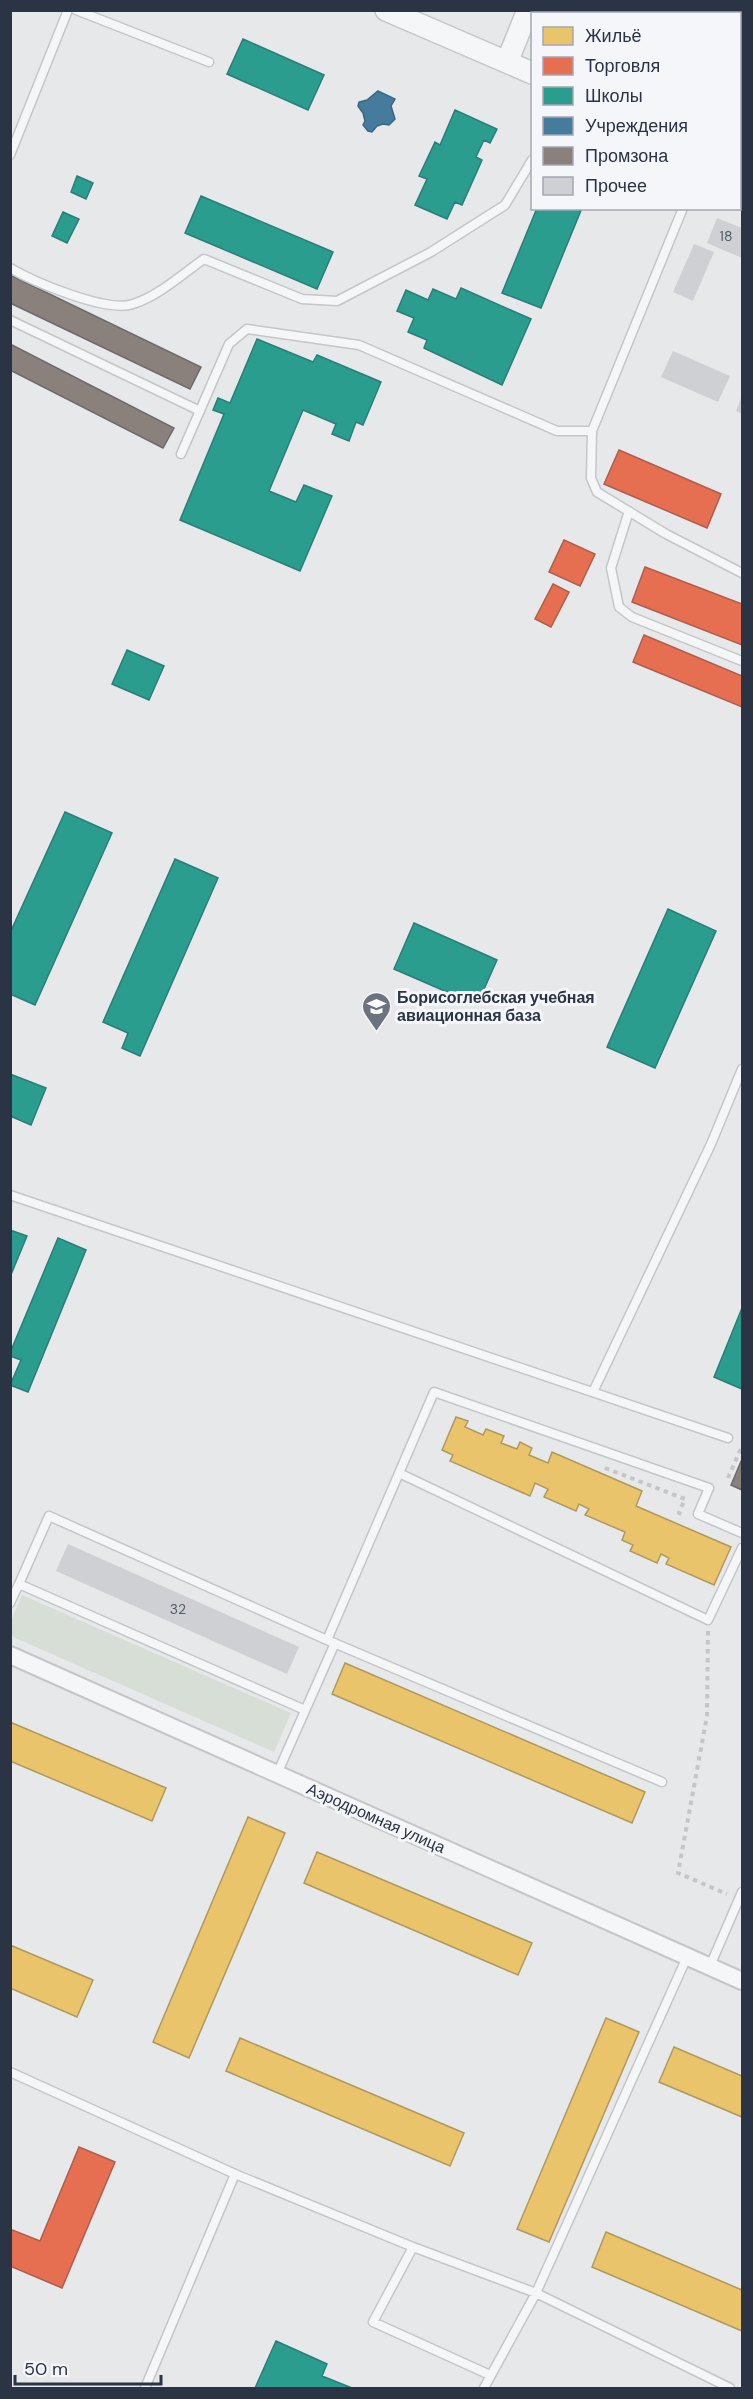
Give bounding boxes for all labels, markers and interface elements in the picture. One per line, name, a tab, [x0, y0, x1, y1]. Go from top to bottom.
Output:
legend	[531, 12, 741, 210]
text: Жильё	[585, 24, 642, 48]
text: Торговля	[585, 54, 660, 78]
text: Школы	[585, 84, 643, 108]
text: Учреждения	[585, 114, 688, 138]
text: Промзона	[585, 144, 669, 168]
text: Прочее	[585, 174, 647, 198]
house number: 18	[720, 227, 732, 245]
place label: Борисоглебская учебная авиационная база	[397, 987, 595, 1026]
school or university icon: Борисоглебская учебная авиационная база	[360, 990, 392, 1032]
house number: 32	[170, 1600, 186, 1618]
street label: Аэродромная улица	[303, 1778, 449, 1858]
scale bar	[15, 2348, 160, 2386]
text: 50 m	[24, 2357, 68, 2381]

